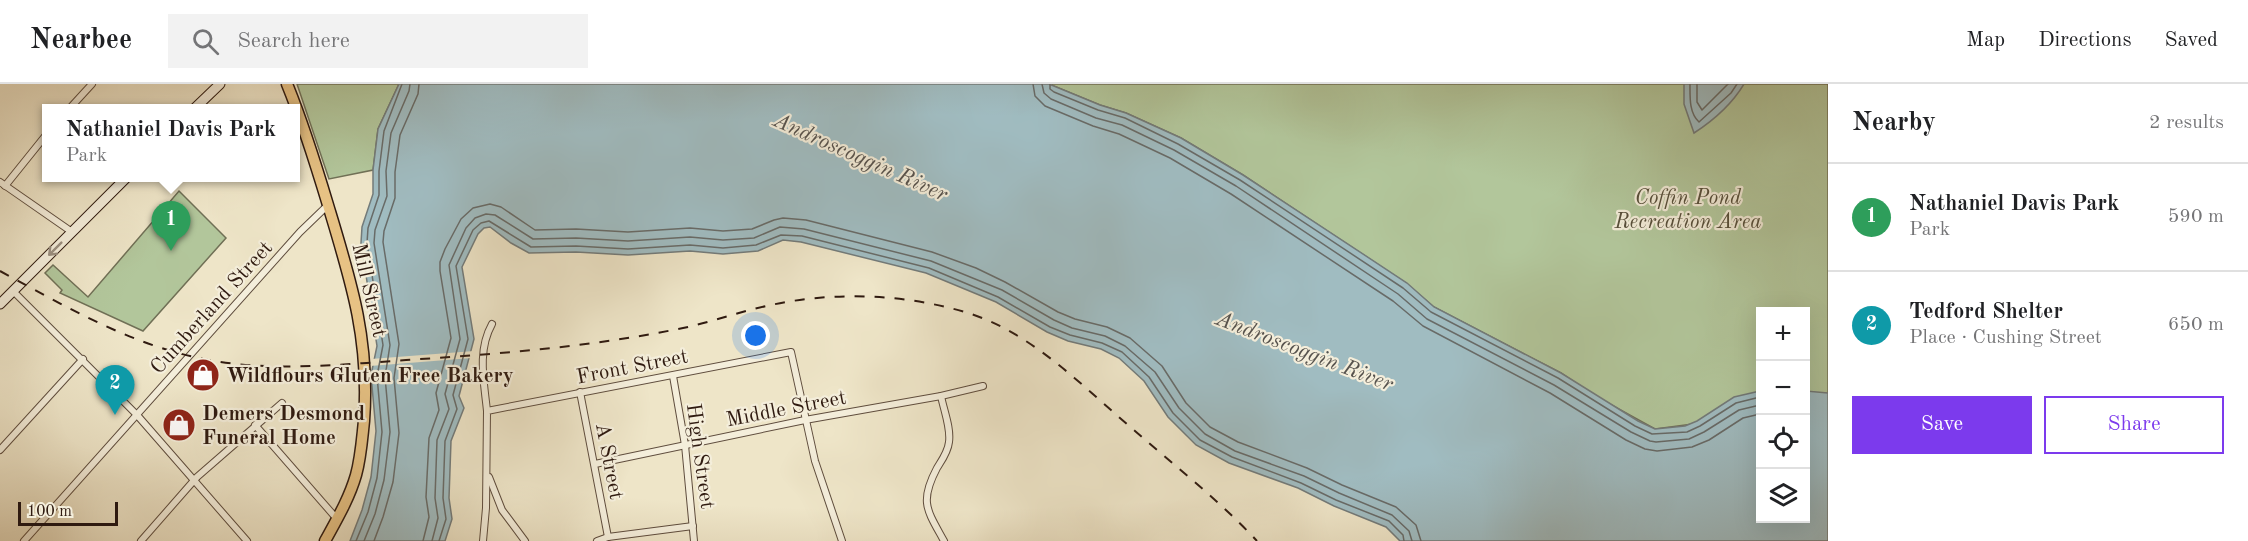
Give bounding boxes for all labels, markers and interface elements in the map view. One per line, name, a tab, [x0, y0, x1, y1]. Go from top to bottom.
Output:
search box	[168, 14, 588, 68]
icon: search	[189, 25, 222, 58]
text: Nearbee	[30, 27, 132, 55]
text: Search here	[237, 30, 350, 52]
text: Map	[1966, 30, 2005, 51]
text: Directions	[2038, 30, 2132, 51]
text: Saved	[2165, 30, 2218, 51]
popup	[42, 104, 300, 182]
water label: Androscoggin River	[769, 109, 951, 206]
text: Nearby	[1852, 110, 1936, 136]
text: 2 results	[2149, 113, 2224, 133]
text: Nathaniel Davis Park	[66, 119, 276, 141]
text: Park	[66, 146, 107, 166]
park label: Coffin Pond Recreation Area	[1613, 188, 1762, 233]
text: Nathaniel Davis Park	[1909, 193, 2119, 215]
pin: 1	[152, 202, 190, 251]
text: 1	[1866, 207, 1877, 227]
text: 590 m	[2168, 207, 2224, 227]
text: Park	[1909, 220, 1950, 240]
street label: Cumberland Street	[147, 237, 277, 379]
one-way arrow	[48, 241, 63, 256]
street label: Mill Street	[347, 241, 390, 340]
text: Tedford Shelter	[1909, 301, 2063, 323]
map controls	[1756, 307, 1810, 523]
button: +	[1756, 307, 1810, 361]
water label: Androscoggin River	[1212, 308, 1396, 396]
text: 2	[1866, 315, 1877, 335]
text: 650 m	[2168, 315, 2224, 335]
your location	[741, 321, 770, 350]
text: Place · Cushing Street	[1909, 328, 2102, 348]
street label: Front Street	[575, 346, 690, 389]
shop icon: Wildflours Gluten Free Bakery	[185, 357, 221, 393]
button: −	[1756, 361, 1810, 415]
pin: 2	[96, 366, 134, 415]
place label: Wildflours Gluten Free Bakery	[226, 366, 514, 387]
street label: Middle Street	[724, 388, 848, 431]
button: Save	[1852, 396, 2032, 454]
button: Share	[2044, 396, 2224, 454]
street label: High Street	[682, 402, 717, 510]
place label: Demers Desmond Funeral Home	[202, 404, 365, 449]
shop icon: Demers Desmond Funeral Home	[161, 407, 197, 443]
button: locate	[1756, 415, 1810, 469]
street label: A Street	[591, 421, 626, 501]
button: layers	[1756, 469, 1810, 523]
scale bar	[18, 499, 118, 526]
text: 100 m	[27, 504, 72, 520]

